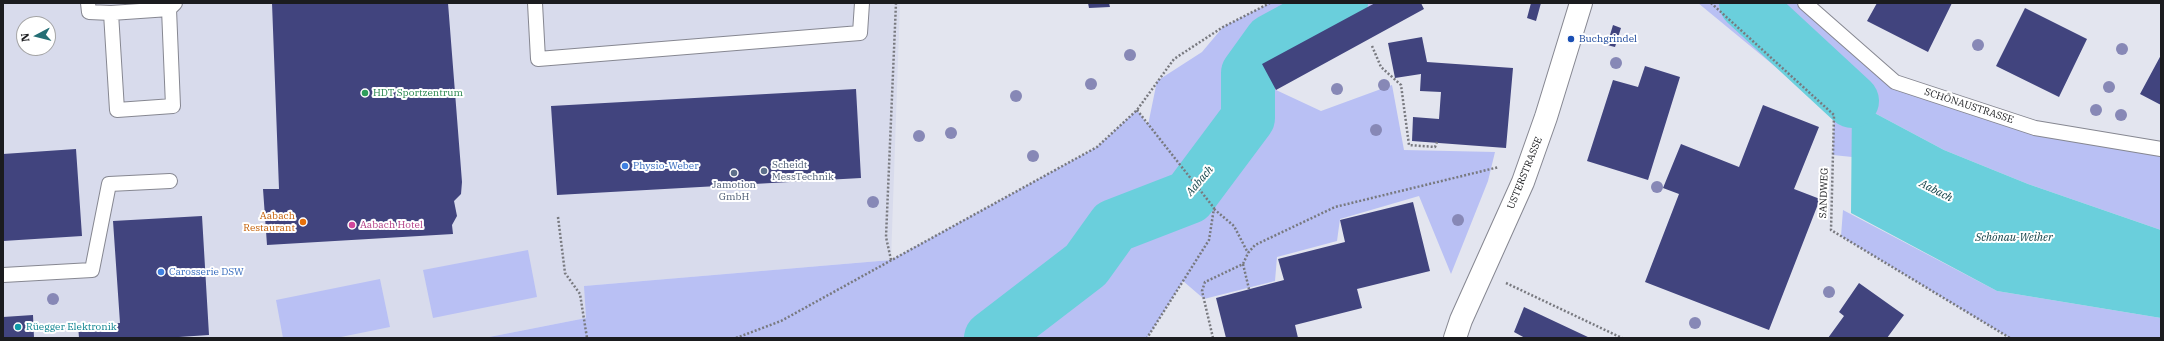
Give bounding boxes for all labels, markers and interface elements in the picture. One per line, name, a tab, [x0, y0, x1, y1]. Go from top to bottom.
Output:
north arrow	[16, 16, 56, 56]
text: N	[18, 32, 33, 43]
place label: Buchgrindel	[1579, 33, 1637, 45]
marker: Buchgrindel	[1566, 34, 1576, 44]
street label: SCHÖNAUSTRASSE	[1923, 86, 2015, 126]
place label: HDT Sportzentrum	[373, 87, 463, 99]
marker: HDT Sportzentrum	[360, 88, 370, 98]
street label: USTERSTRASSE	[1505, 135, 1545, 211]
place label: Scheidt MessTechnik	[772, 159, 834, 182]
place label: Physio-Weber	[633, 160, 699, 172]
marker: Physio-Weber	[620, 161, 630, 171]
water label: Aabach	[1184, 163, 1216, 199]
marker: Scheidt MessTechnik	[759, 166, 769, 176]
marker: Jamotion GmbH	[729, 168, 739, 178]
street label: SANDWEG	[1817, 168, 1831, 218]
water label: Aabach	[1917, 177, 1955, 205]
place label: Jamotion GmbH	[712, 179, 756, 202]
place label: Aabach Restaurant	[243, 210, 295, 234]
marker: Aabach Restaurant	[298, 217, 308, 227]
place label: Aabach Hotel	[360, 219, 423, 231]
marker: Aabach Hotel	[347, 220, 357, 230]
water label: Schönau-Weiher	[1975, 231, 2053, 245]
place label: Carosserie DSW	[169, 266, 244, 278]
marker: Carosserie DSW	[156, 267, 166, 277]
place label: Rüegger Elektronik	[26, 321, 117, 333]
marker: Rüegger Elektronik	[13, 322, 23, 332]

